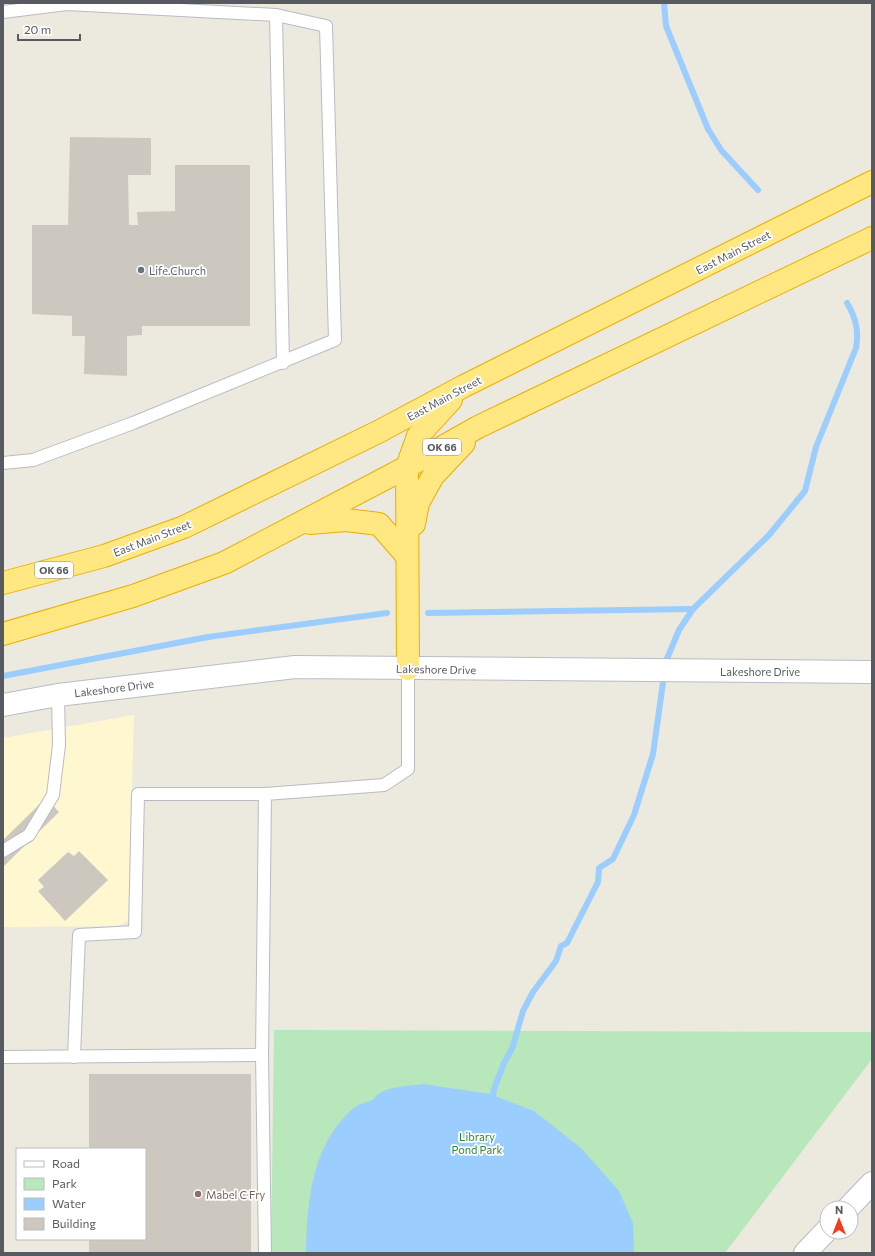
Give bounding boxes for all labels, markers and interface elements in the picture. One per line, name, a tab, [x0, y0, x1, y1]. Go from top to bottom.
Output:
scale bar	[18, 16, 80, 42]
text: 20 m	[24, 22, 51, 36]
street label: East Main Street	[693, 227, 773, 276]
place label: Life.Church	[149, 264, 206, 277]
marker: Life.Church	[136, 265, 146, 275]
street label: East Main Street	[405, 373, 484, 423]
road number: OK 66	[423, 439, 461, 455]
street label: East Main Street	[111, 517, 193, 559]
road number: OK 66	[35, 562, 73, 578]
street label: Lakeshore Drive	[396, 662, 476, 676]
street label: Lakeshore Drive	[720, 665, 800, 678]
street label: Lakeshore Drive	[73, 677, 155, 699]
park label: Library Pond Park	[451, 1130, 503, 1156]
legend	[16, 1148, 146, 1240]
text: Road	[52, 1156, 80, 1170]
text: Park	[52, 1176, 78, 1190]
place label: Mabel C Fry	[206, 1188, 266, 1201]
marker: Mabel C Fry	[193, 1189, 203, 1199]
text: Water	[52, 1196, 86, 1210]
north arrow	[819, 1200, 859, 1240]
text: N	[835, 1203, 843, 1216]
text: Building	[52, 1216, 96, 1230]

